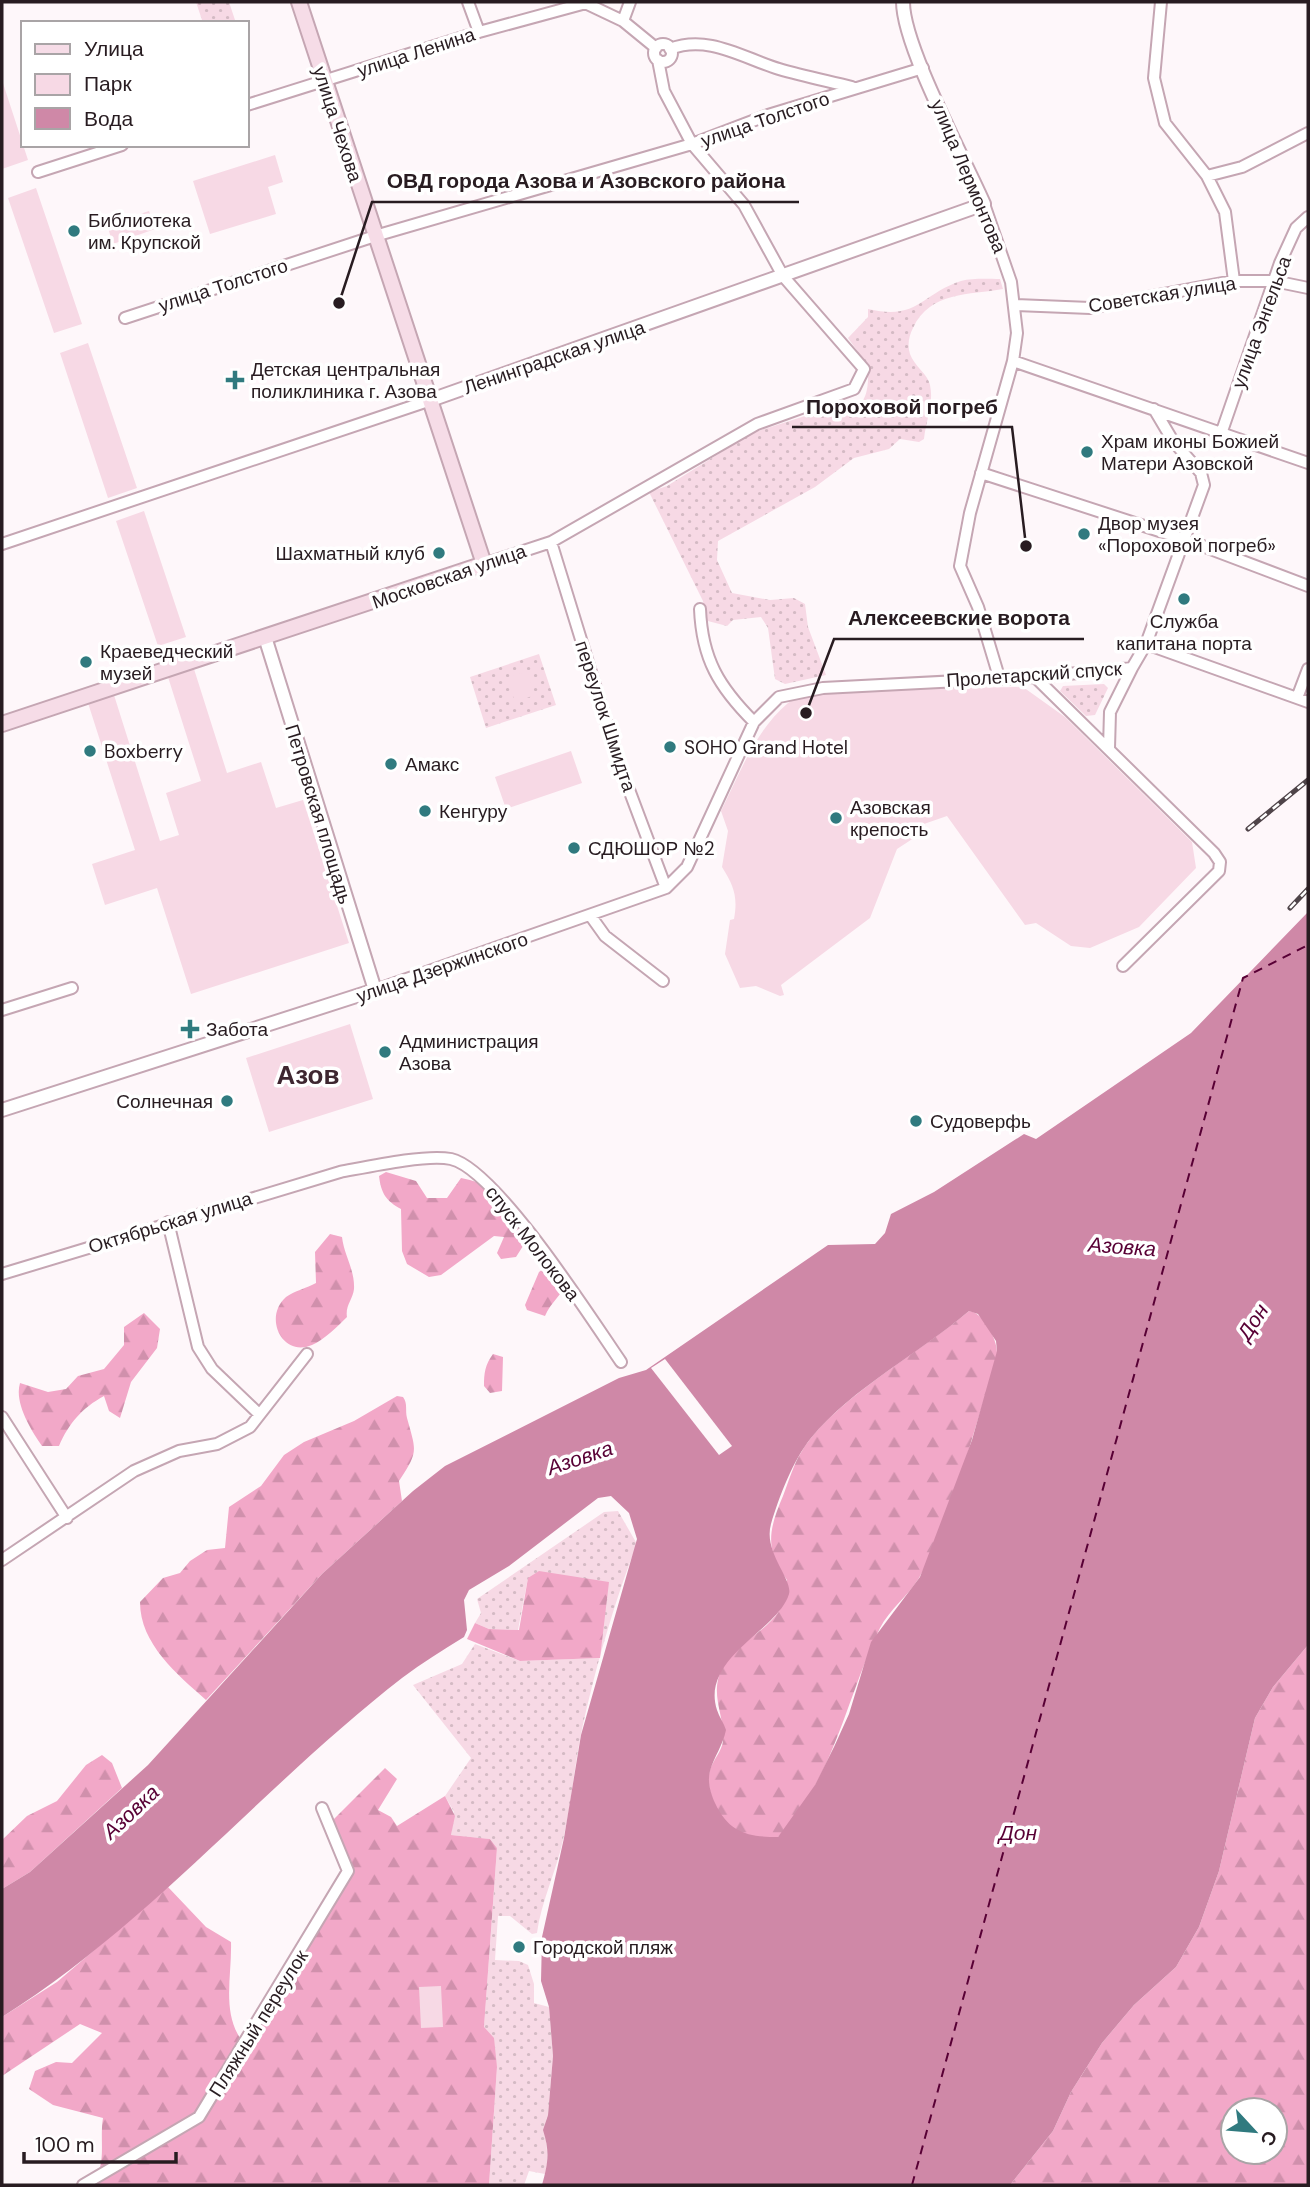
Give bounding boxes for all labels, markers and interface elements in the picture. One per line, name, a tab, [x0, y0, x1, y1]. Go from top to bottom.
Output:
legend	[21, 21, 248, 147]
street label: улица Ленина	[354, 22, 479, 83]
text: Улица	[84, 35, 144, 63]
street label: улица Чехова	[307, 63, 368, 186]
text: Парк	[84, 70, 132, 98]
street label: улица Толстого	[698, 86, 833, 153]
street label: улица Лермонтова	[925, 96, 1012, 257]
text: Вода	[84, 105, 133, 133]
callout: ОВД города Азова и Азовского района	[372, 160, 799, 202]
text: ОВД города Азова и Азовского района	[387, 167, 786, 195]
place label: Библиотека им. Крупской	[88, 208, 201, 255]
marker: Библиотека им. Крупской	[66, 223, 82, 239]
street label: улица Энгельса	[1226, 252, 1297, 392]
street label: улица Толстого	[155, 253, 291, 318]
street label: Советская улица	[1087, 270, 1238, 318]
street label: Ленинградская улица	[460, 315, 649, 400]
place label: Детская центральная поликлиника г. Азова	[251, 357, 440, 404]
marker: Детская центральная поликлиника г. Азова	[225, 370, 245, 390]
callout: Пороховой погреб	[792, 385, 1012, 427]
text: Пороховой погреб	[806, 393, 998, 421]
place label: Храм иконы Божией Матери Азовской	[1101, 429, 1279, 476]
marker: Храм иконы Божией Матери Азовской	[1079, 444, 1095, 460]
place label: Двор музея «Пороховой погреб»	[1098, 511, 1276, 558]
marker: Двор музея «Пороховой погреб»	[1076, 526, 1092, 542]
street label: Московская улица	[369, 538, 530, 615]
place label: Шахматный клуб	[276, 541, 425, 566]
marker: Шахматный клуб	[431, 545, 447, 561]
marker: Служба капитана порта	[1176, 591, 1192, 607]
callout: Алексеевские ворота	[834, 597, 1084, 639]
text: Алексеевские ворота	[848, 604, 1070, 632]
place label: Служба капитана порта	[1116, 609, 1252, 656]
street label: переулок Шмидта	[569, 637, 642, 795]
place label: Краеведческий музей	[100, 639, 233, 686]
marker: Краеведческий музей	[78, 654, 94, 670]
street label: Пролетарский спуск	[945, 656, 1123, 693]
street label: Петровская площадь	[279, 721, 358, 907]
place label: SOHO Grand Hotel	[684, 735, 848, 760]
place label: Boxberry	[104, 739, 183, 764]
marker: SOHO Grand Hotel	[662, 739, 678, 755]
marker: Boxberry	[82, 743, 98, 759]
place label: Амакс	[405, 752, 459, 777]
marker: Амакс	[383, 756, 399, 772]
place label: Азовская крепость	[850, 795, 931, 842]
place label: Кенгуру	[439, 799, 508, 824]
marker: Кенгуру	[417, 803, 433, 819]
marker: Азовская крепость	[828, 810, 844, 826]
place label: СДЮШОР №2	[588, 836, 715, 861]
marker: СДЮШОР №2	[566, 840, 582, 856]
street label: улица Дзержинского	[353, 926, 531, 1009]
place label: Забота	[206, 1017, 269, 1042]
marker: Забота	[180, 1019, 200, 1039]
place label: Администрация Азова	[399, 1029, 539, 1076]
marker: Администрация Азова	[377, 1044, 393, 1060]
district label: Азов	[277, 1058, 339, 1092]
place label: Солнечная	[116, 1089, 213, 1114]
marker: Солнечная	[219, 1093, 235, 1109]
place label: Судоверфь	[930, 1109, 1031, 1134]
marker: Судоверфь	[908, 1113, 924, 1129]
street label: спуск Молокова	[480, 1181, 586, 1306]
street label: Октябрьская улица	[85, 1186, 256, 1259]
water label: Азовка	[1085, 1231, 1157, 1263]
water label: Дон	[1230, 1298, 1275, 1347]
water label: Азовка	[542, 1434, 617, 1482]
water label: Азовка	[95, 1779, 165, 1847]
water label: Дон	[997, 1819, 1037, 1847]
place label: Городской пляж	[533, 1935, 673, 1960]
marker: Городской пляж	[511, 1939, 527, 1955]
street label: Пляжный переулок	[203, 1945, 314, 2101]
north arrow	[1219, 2096, 1289, 2166]
scale bar	[24, 2120, 177, 2164]
text: С	[1254, 2127, 1283, 2150]
text: 100 m	[35, 2131, 95, 2159]

